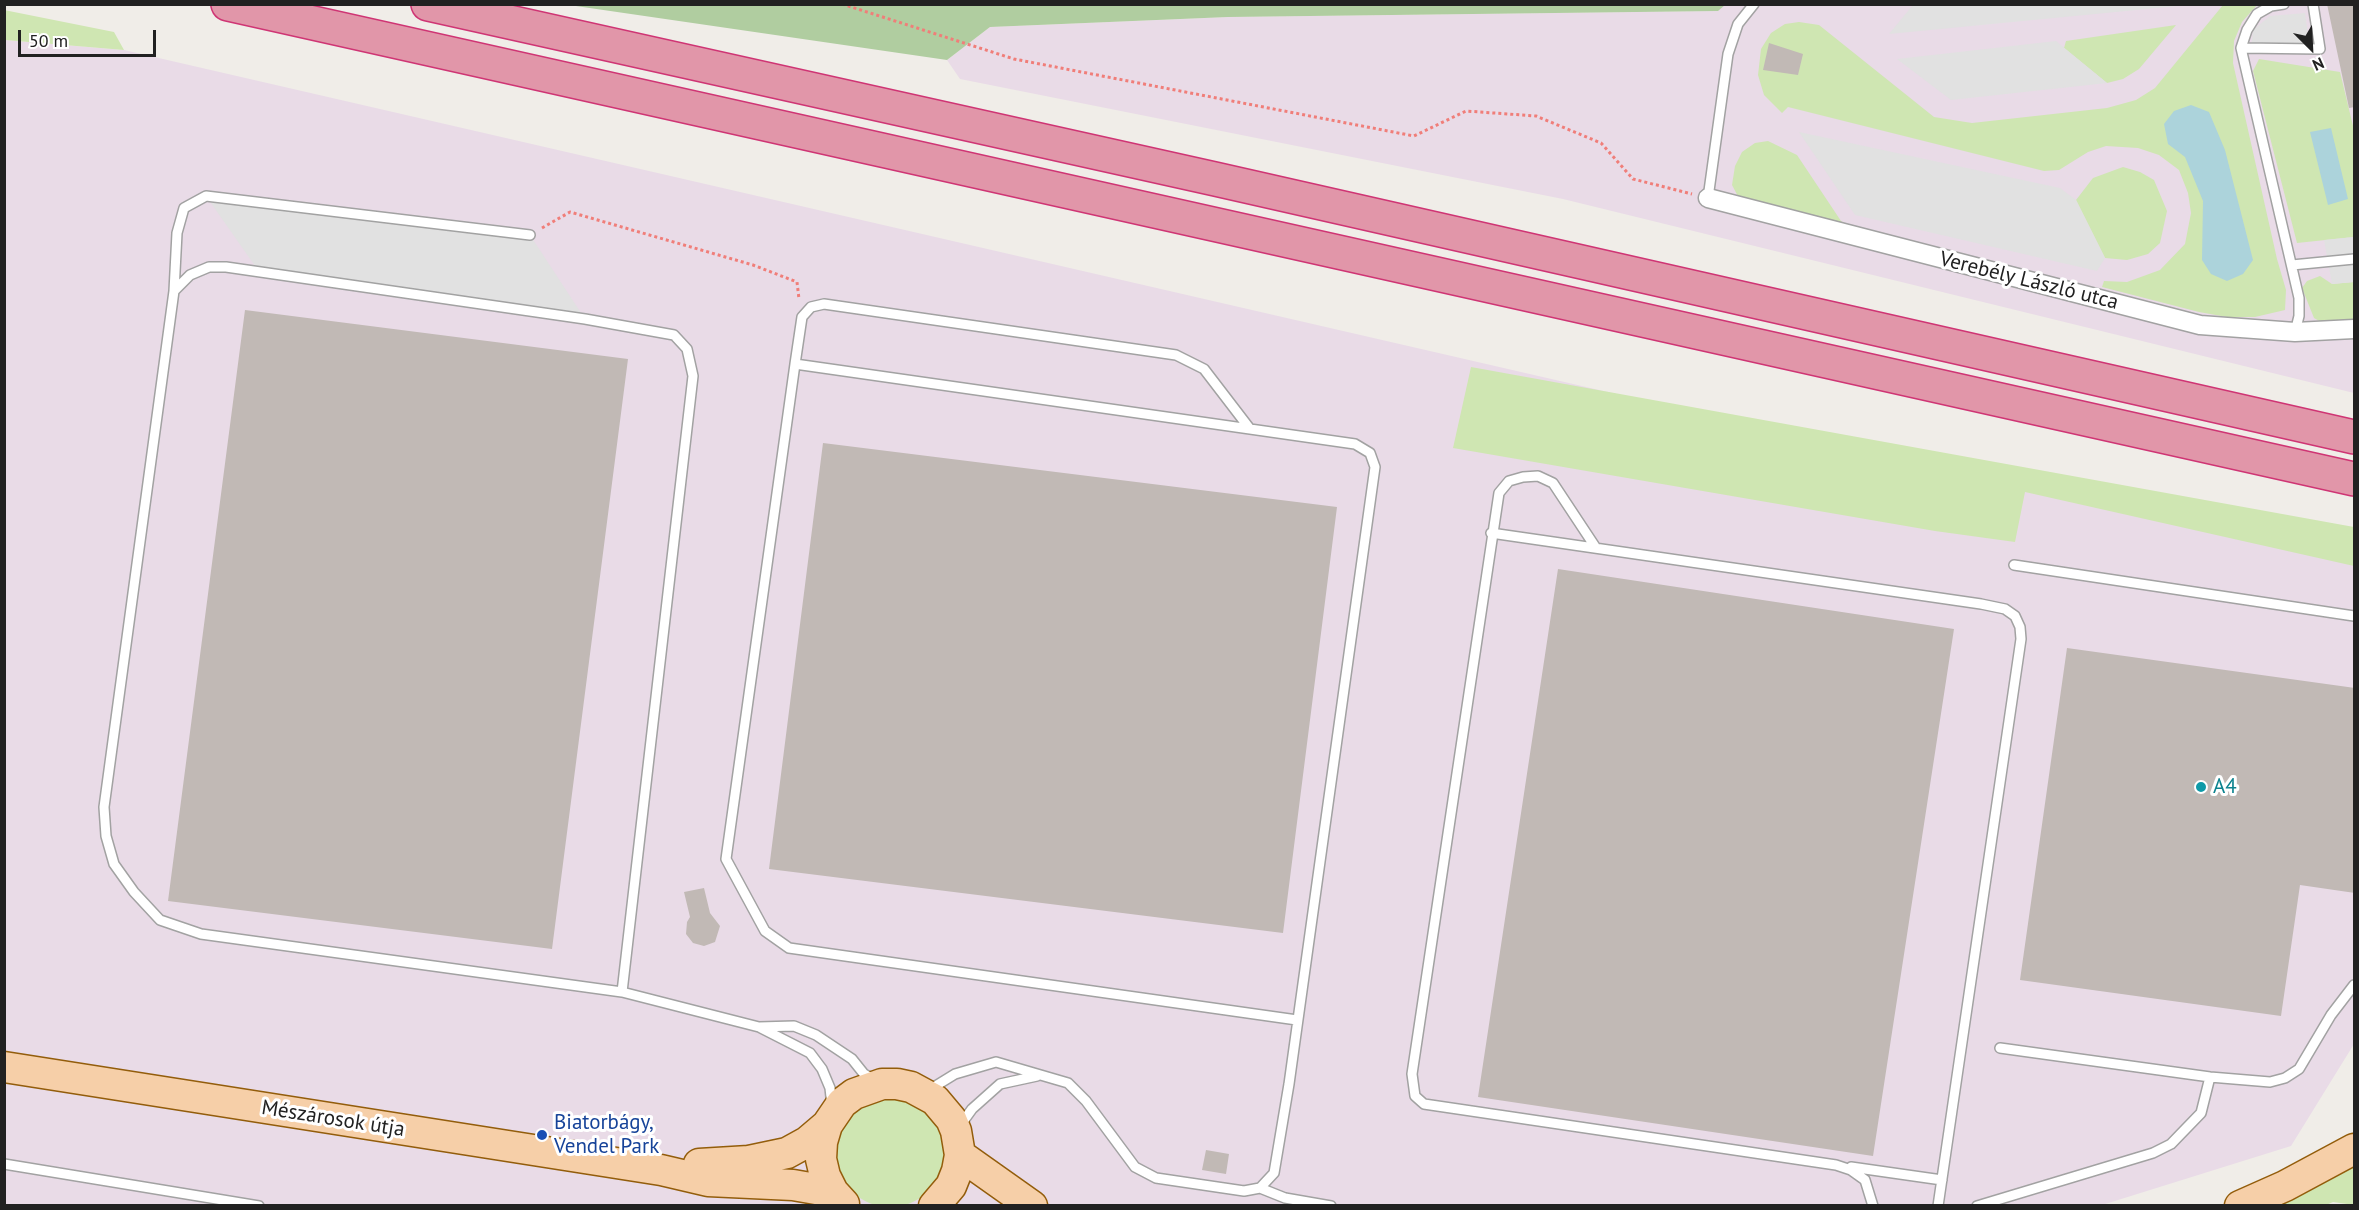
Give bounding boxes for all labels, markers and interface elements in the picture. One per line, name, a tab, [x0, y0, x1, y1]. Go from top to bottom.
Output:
scale bar	[21, 18, 159, 56]
north arrow	[2281, 18, 2341, 78]
text: 50 m	[29, 29, 68, 52]
text: N	[2309, 53, 2327, 76]
street label: Verebély László utca	[1937, 247, 2121, 315]
place label: A4	[2213, 774, 2237, 800]
marker: A4	[2194, 780, 2208, 794]
street label: Mészárosok útja	[260, 1095, 406, 1143]
place label: Biatorbágy, Vendel Park	[554, 1110, 659, 1160]
marker: Biatorbágy, Vendel Park	[535, 1128, 549, 1142]

